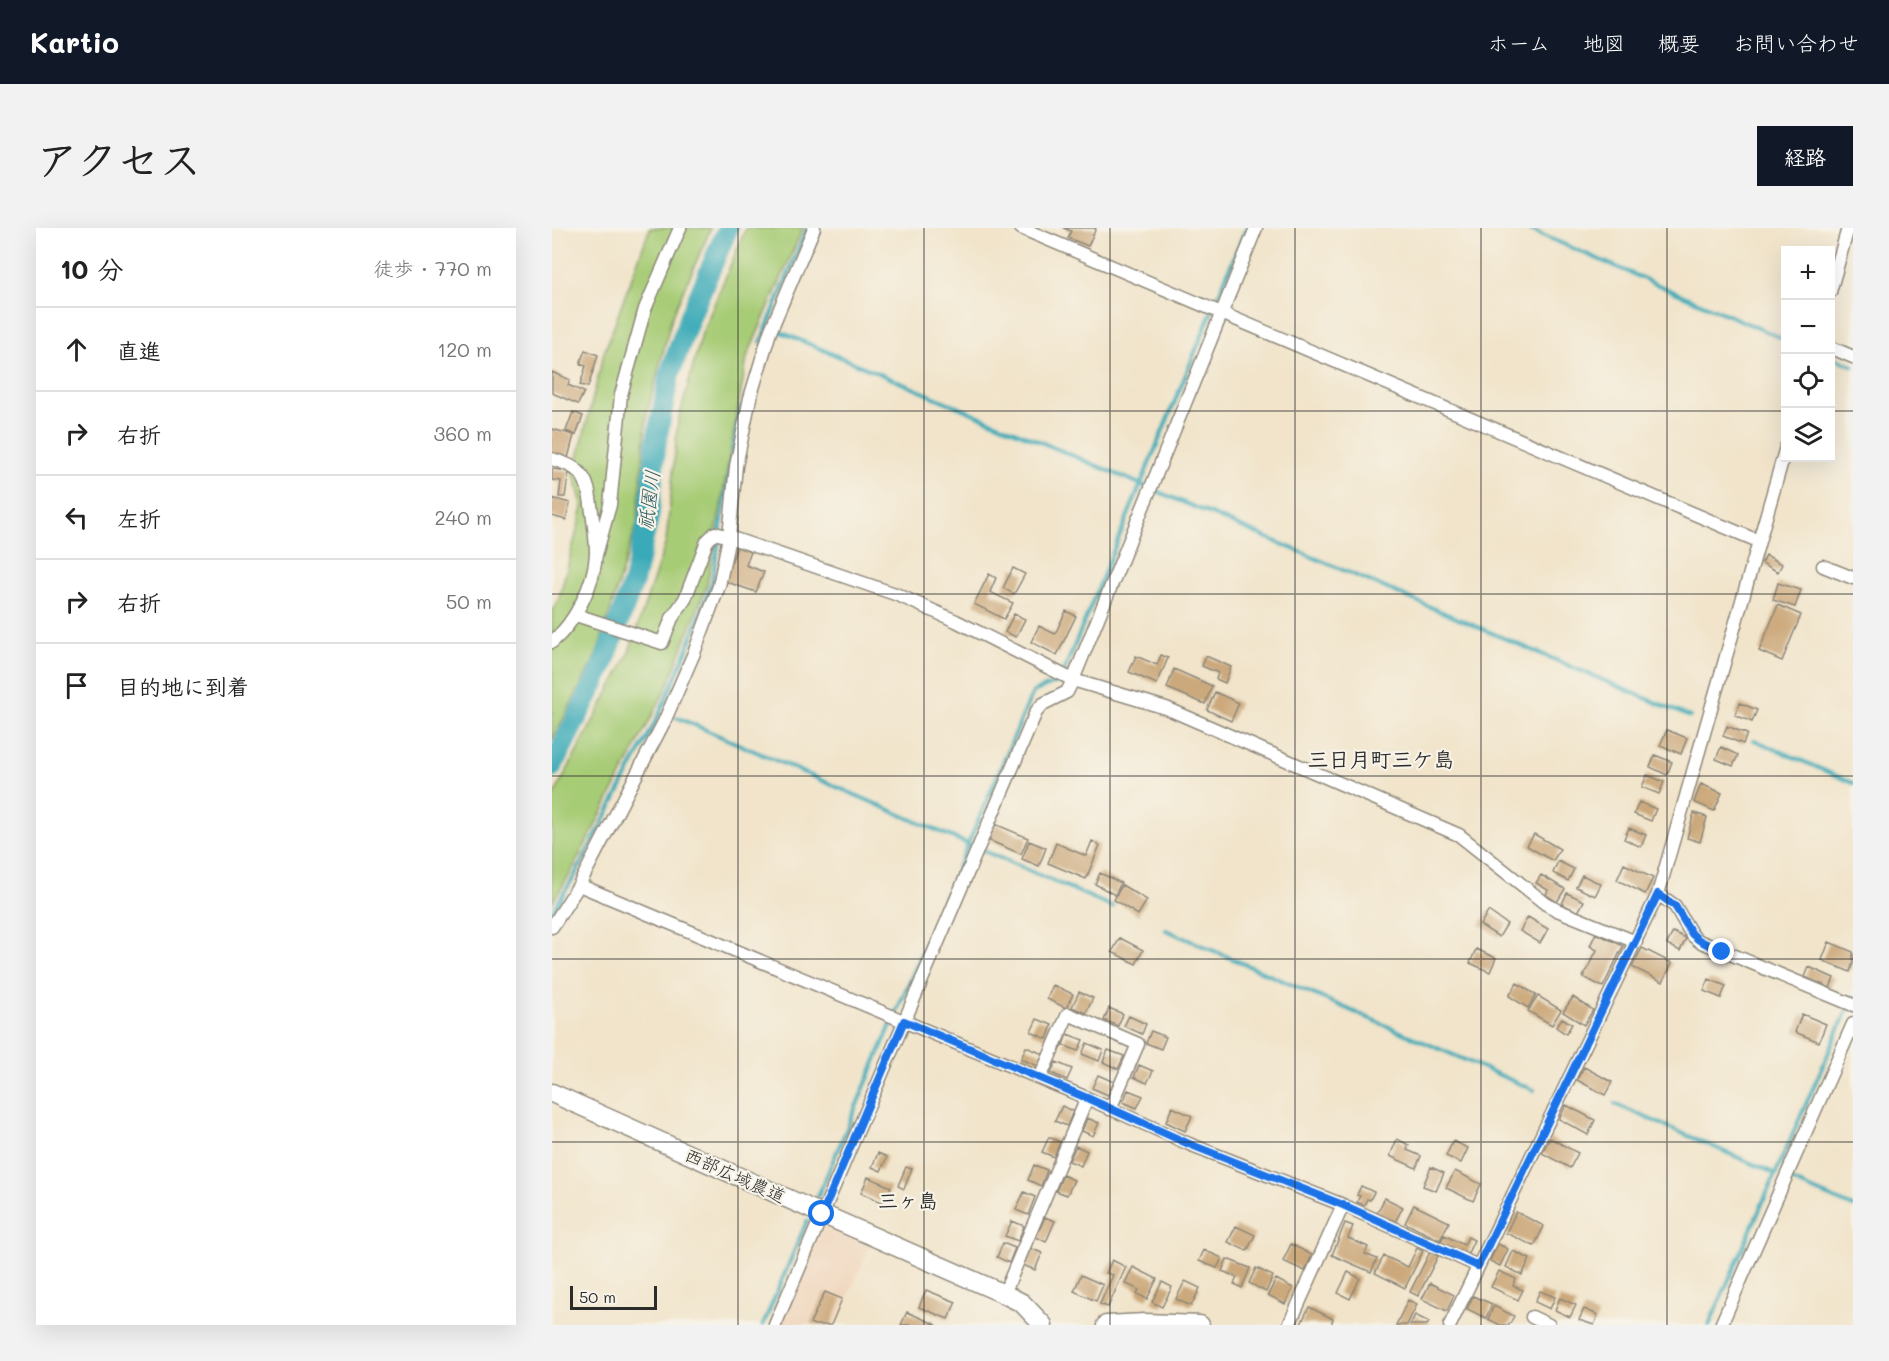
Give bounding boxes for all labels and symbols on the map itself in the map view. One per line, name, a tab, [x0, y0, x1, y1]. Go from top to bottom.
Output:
water label: 祇園川	[631, 468, 665, 531]
district label: 三日月町三ケ島	[1308, 745, 1455, 772]
route end	[1708, 938, 1734, 964]
street label: 西部広域農道	[681, 1142, 790, 1208]
district label: 三ヶ島	[878, 1187, 938, 1213]
route start	[808, 1200, 834, 1226]
scale bar	[570, 1283, 657, 1310]

